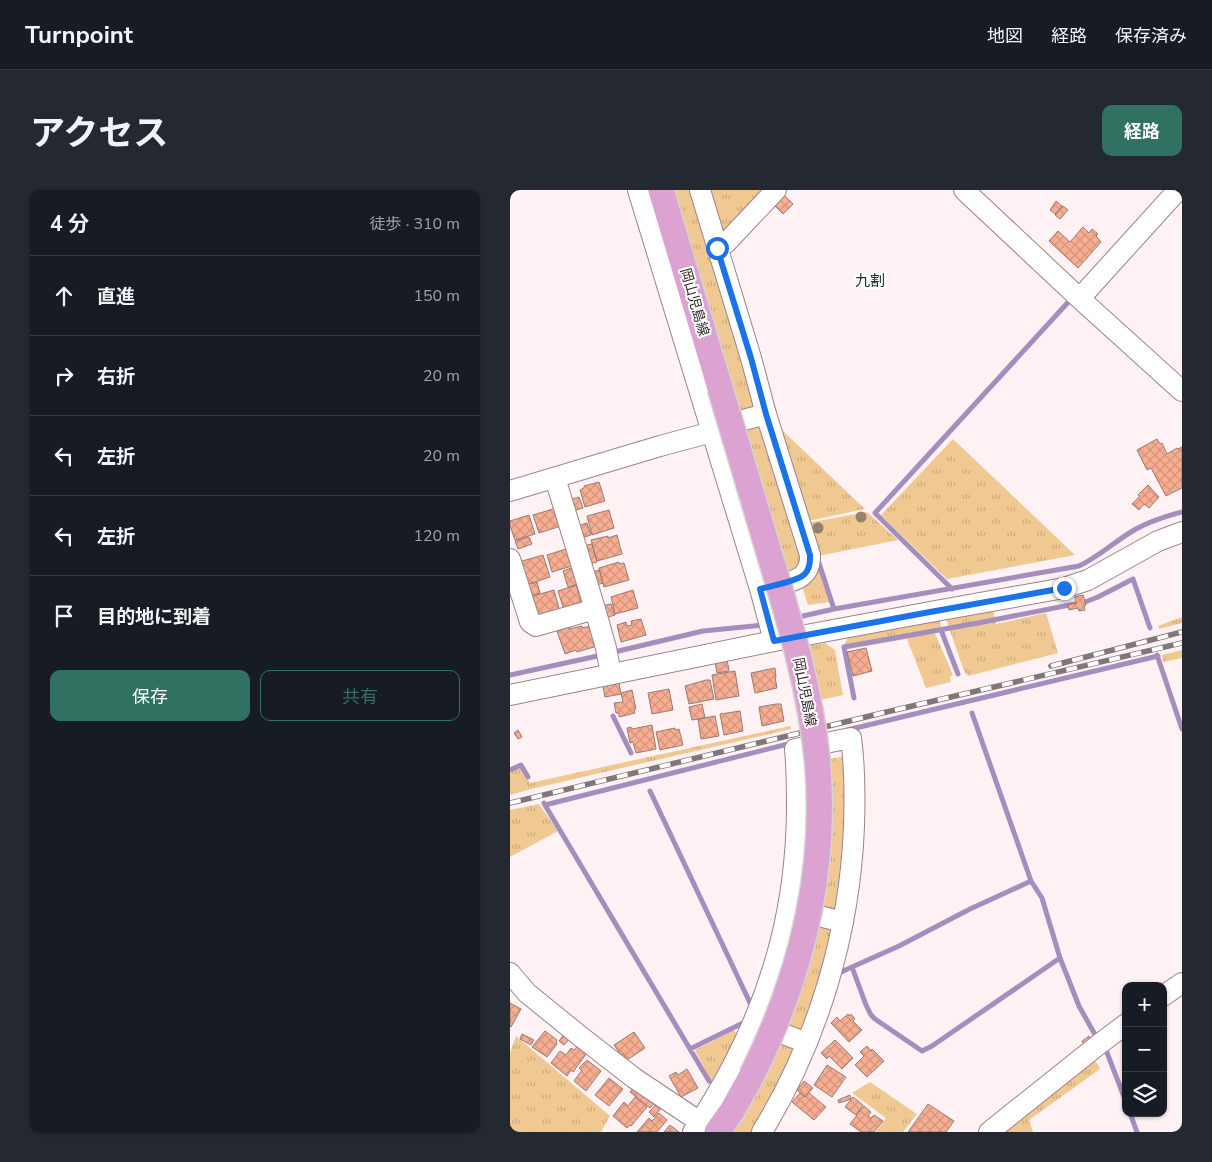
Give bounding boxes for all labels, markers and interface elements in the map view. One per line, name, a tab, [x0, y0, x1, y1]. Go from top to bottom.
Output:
text: Turnpoint	[25, 19, 133, 51]
text: 地図	[987, 24, 1023, 48]
text: 経路	[1051, 24, 1087, 48]
text: 保存済み	[1115, 24, 1187, 48]
button: 経路	[1102, 105, 1182, 156]
text: アクセス	[30, 110, 168, 157]
text: 4 分	[50, 210, 89, 238]
text: 徒歩 · 310 m	[370, 213, 460, 235]
route start	[706, 237, 729, 260]
street label: 岡山児島線	[676, 266, 713, 338]
district label: 九割	[855, 271, 885, 291]
icon: ahead	[50, 282, 78, 310]
text: 直進	[97, 284, 135, 310]
text: 150 m	[413, 285, 460, 307]
icon: right	[50, 362, 78, 390]
text: 右折	[97, 364, 135, 390]
text: 20 m	[423, 365, 460, 387]
icon: left	[50, 442, 78, 470]
text: 左折	[97, 444, 135, 470]
text: 20 m	[423, 445, 460, 467]
icon: left	[50, 522, 78, 550]
text: 左折	[97, 524, 135, 550]
text: 120 m	[413, 525, 460, 547]
route end	[1053, 577, 1076, 600]
icon: arrive	[50, 602, 78, 630]
text: 目的地に到着	[97, 604, 211, 630]
street label: 岡山児島線	[789, 656, 821, 728]
button: 保存	[50, 670, 250, 721]
button: 共有	[260, 670, 460, 721]
map controls	[1122, 982, 1167, 1117]
button: +	[1122, 982, 1167, 1027]
button: −	[1122, 1027, 1167, 1072]
button: layers	[1122, 1072, 1167, 1117]

